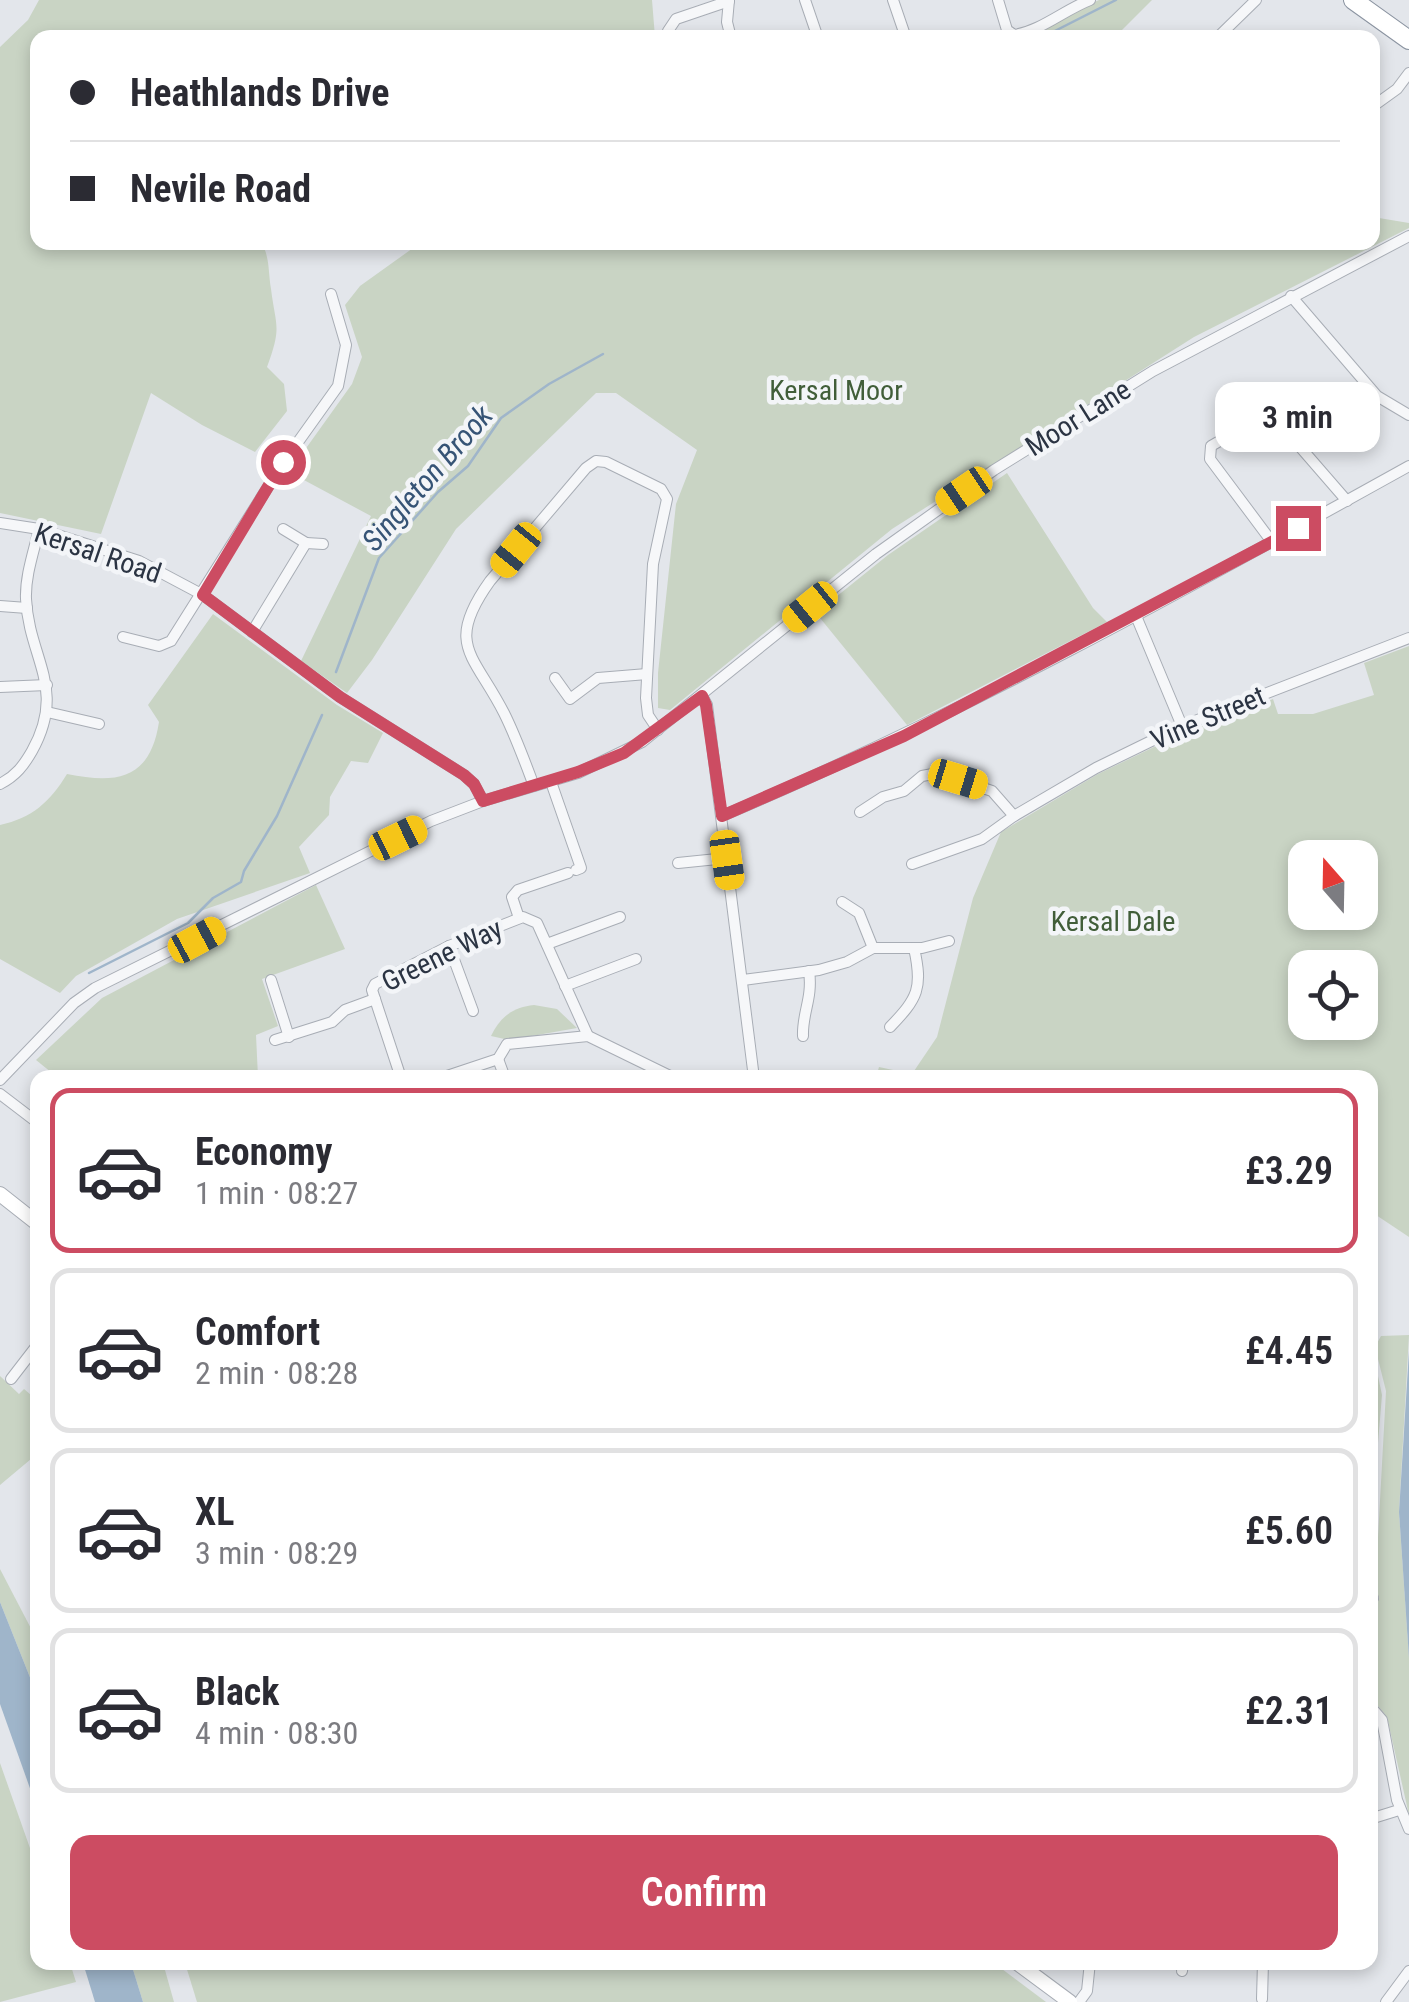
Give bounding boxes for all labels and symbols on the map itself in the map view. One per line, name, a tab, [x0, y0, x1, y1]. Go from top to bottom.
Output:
street label: Moor Lane	[1019, 373, 1137, 463]
park label: Kersal Moor	[769, 374, 903, 407]
callout: 3 min	[1216, 383, 1380, 453]
water label: Singleton Brook	[354, 397, 500, 558]
route start	[261, 440, 306, 485]
car	[931, 462, 997, 520]
route end	[1276, 506, 1321, 551]
street label: Kersal Road	[30, 516, 166, 590]
car	[485, 517, 547, 583]
car	[777, 576, 843, 638]
street label: Vine Street	[1146, 679, 1270, 757]
car	[925, 756, 991, 802]
car	[364, 811, 432, 865]
car	[708, 828, 746, 892]
north arrow	[1288, 840, 1378, 930]
park label: Kersal Dale	[1051, 905, 1175, 938]
street label: Greene Way	[376, 912, 508, 998]
car	[163, 913, 231, 967]

